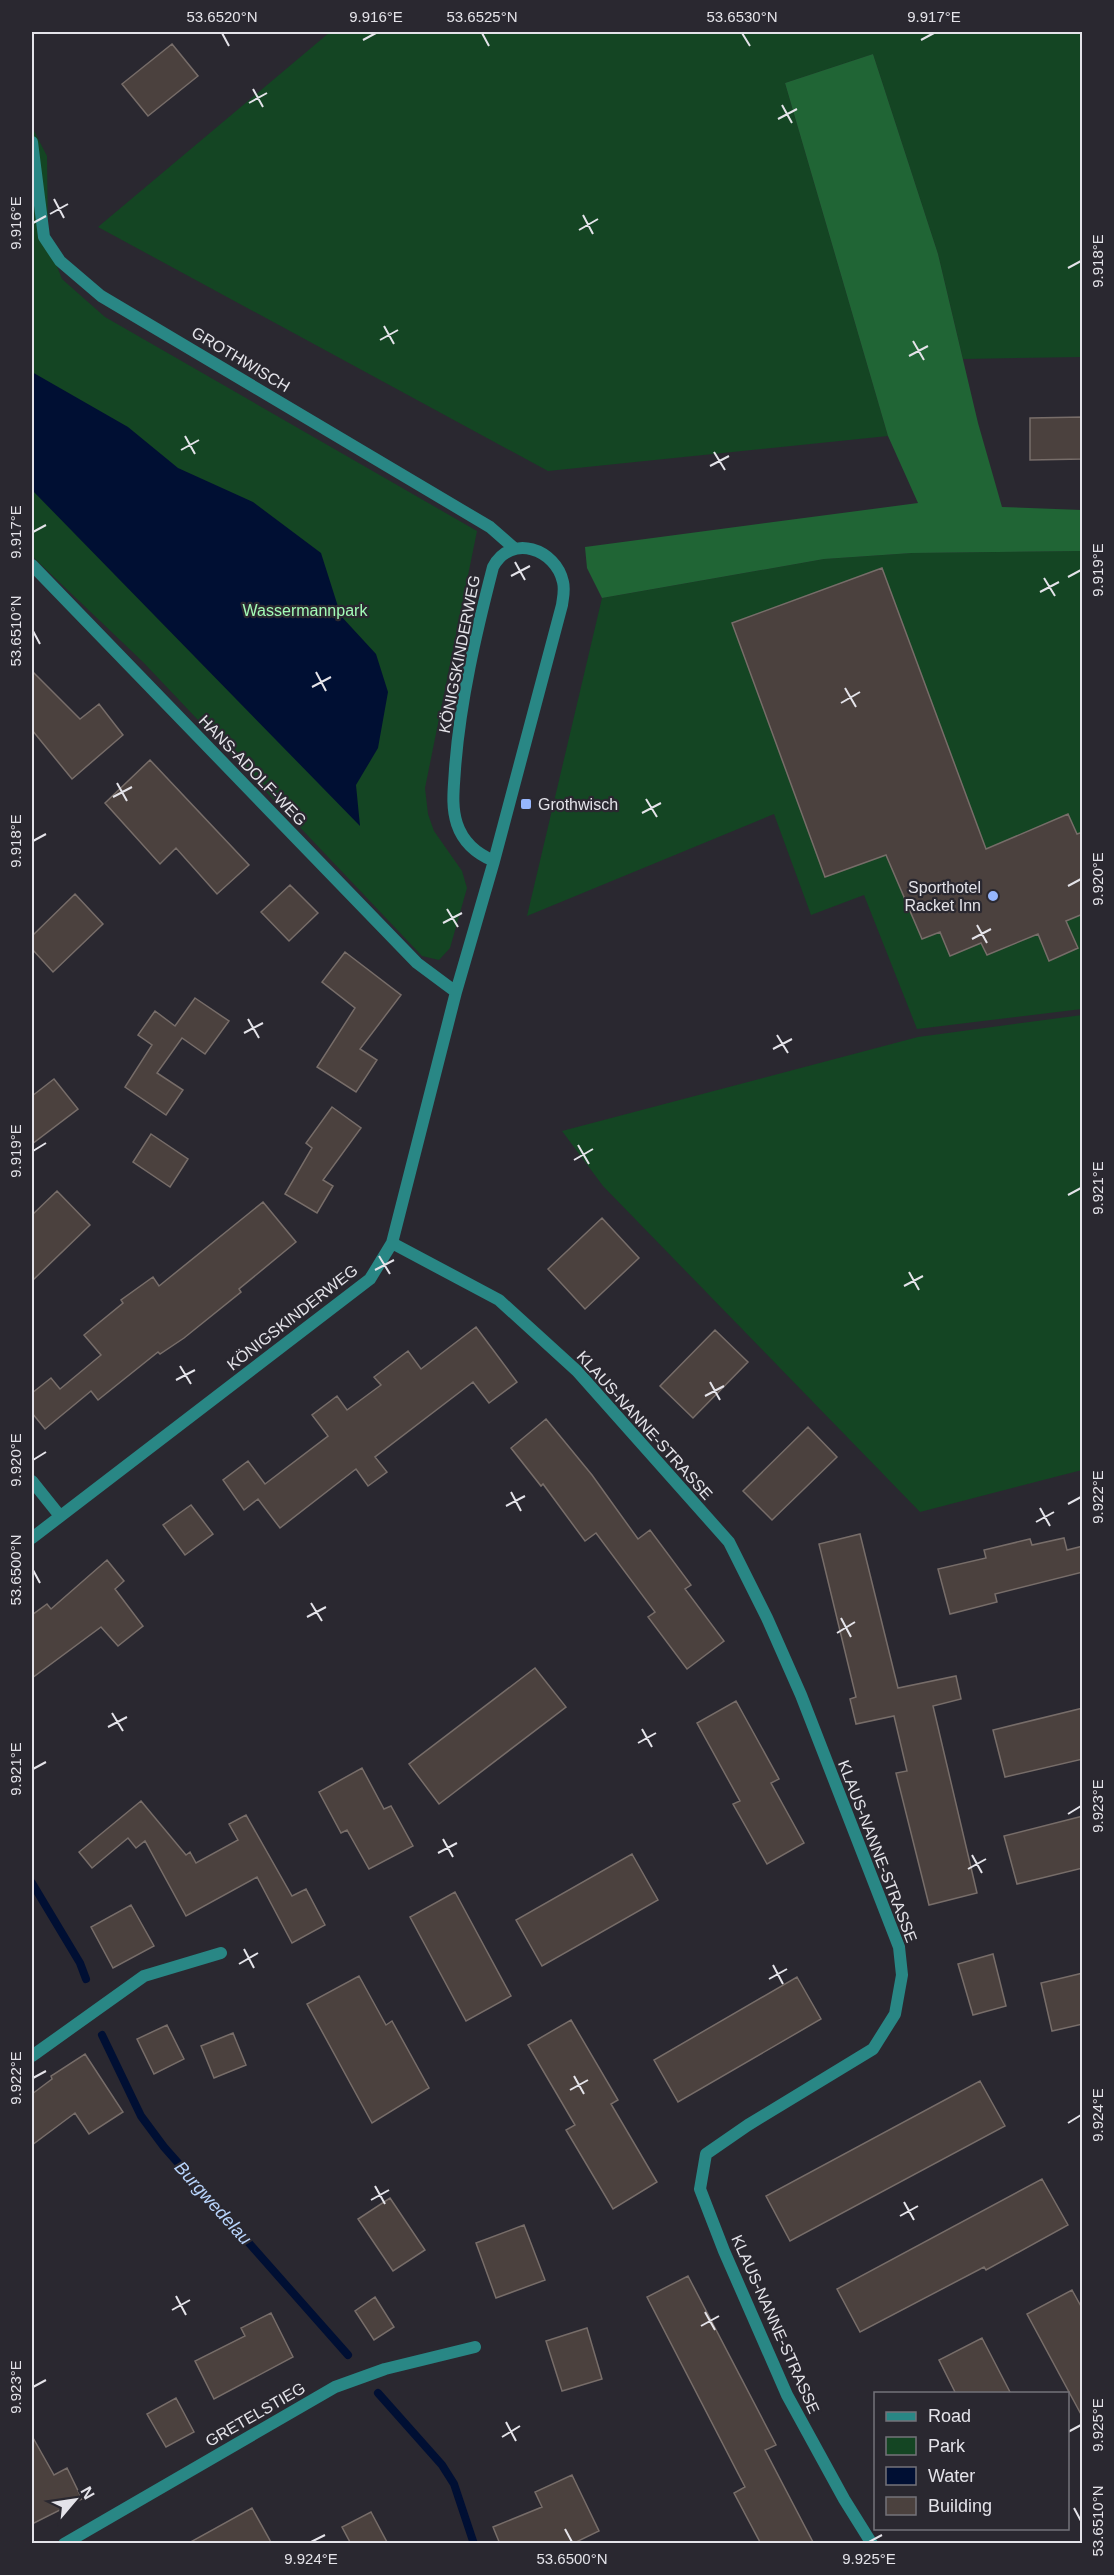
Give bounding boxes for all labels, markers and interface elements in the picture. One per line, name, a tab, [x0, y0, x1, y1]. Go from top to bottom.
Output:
text: 53.6520°N	[186, 8, 258, 25]
text: 9.916°E	[349, 8, 403, 25]
text: 53.6525°N	[446, 8, 518, 25]
text: 53.6530°N	[706, 8, 778, 25]
text: 9.917°E	[907, 8, 961, 25]
text: 9.916°E	[7, 196, 24, 250]
text: 9.918°E	[1089, 234, 1106, 288]
street label: GROTHWISCH	[189, 324, 293, 395]
text: 9.917°E	[7, 505, 24, 559]
text: 9.919°E	[1089, 543, 1106, 597]
street label: KÖNIGSKINDERWEG	[436, 574, 483, 735]
text: 53.6510°N	[7, 595, 24, 667]
park label: Wassermannpark	[243, 602, 368, 619]
street label: HANS-ADOLF-WEG	[196, 712, 310, 829]
place label: Grothwisch	[538, 796, 618, 813]
marker: Grothwisch	[519, 797, 533, 811]
text: 9.918°E	[7, 814, 24, 868]
text: 9.920°E	[1089, 852, 1106, 906]
place label: Sporthotel Racket Inn	[905, 879, 981, 914]
marker: Sporthotel Racket Inn	[986, 889, 1000, 903]
text: 9.919°E	[7, 1124, 24, 1178]
text: 9.921°E	[1089, 1161, 1106, 1215]
street label: KÖNIGSKINDERWEG	[224, 1261, 361, 1374]
street label: KLAUS-NANNE-STRASSE	[573, 1348, 716, 1503]
text: 9.920°E	[7, 1433, 24, 1487]
text: 9.922°E	[1089, 1470, 1106, 1524]
text: 53.6500°N	[7, 1534, 24, 1606]
text: 9.921°E	[7, 1742, 24, 1796]
street label: KLAUS-NANNE-STRASSE	[835, 1758, 920, 1945]
text: 9.923°E	[1089, 1779, 1106, 1833]
text: 9.922°E	[7, 2051, 24, 2105]
text: 9.924°E	[1089, 2088, 1106, 2142]
water label: Burgwedelau	[170, 2157, 256, 2249]
street label: KLAUS-NANNE-STRASSE	[728, 2232, 823, 2416]
text: 9.923°E	[7, 2360, 24, 2414]
street label: GRETELSTIEG	[202, 2379, 308, 2450]
legend	[874, 2392, 1069, 2530]
text: 9.925°E	[1089, 2398, 1106, 2452]
text: Road	[928, 2406, 971, 2426]
text: Park	[928, 2436, 966, 2456]
text: Water	[928, 2466, 975, 2486]
north arrow	[45, 2470, 105, 2530]
text: N	[77, 2484, 98, 2502]
text: 53.6510°N	[1089, 2485, 1106, 2557]
text: Building	[928, 2496, 992, 2516]
text: 9.924°E	[284, 2550, 338, 2567]
text: 53.6500°N	[536, 2550, 608, 2567]
text: 9.925°E	[842, 2550, 896, 2567]

